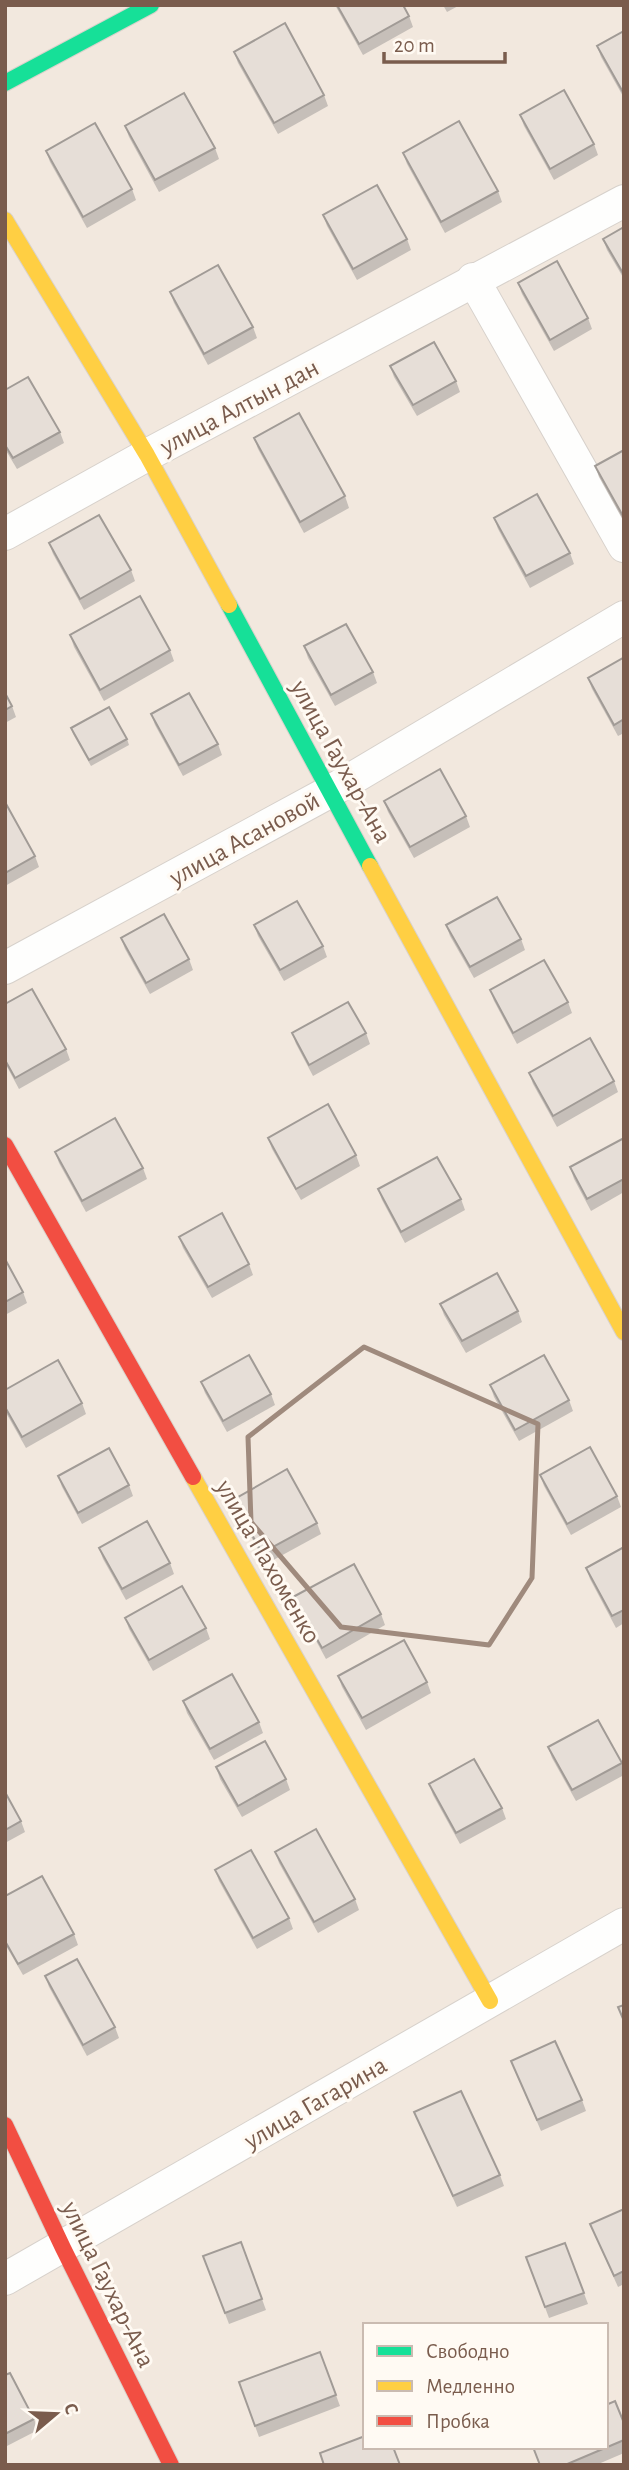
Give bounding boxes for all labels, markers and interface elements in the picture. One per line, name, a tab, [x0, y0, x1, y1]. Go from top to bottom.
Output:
scale bar	[384, 21, 505, 65]
text: 20 m	[394, 35, 435, 56]
street label: улица Алтын дан	[155, 354, 323, 460]
street label: улица Гаухар-Ана	[285, 675, 397, 847]
street label: улица Асановой	[164, 787, 324, 891]
street label: улица Пахоменко	[210, 1475, 325, 1648]
street label: улица Гагарина	[239, 2052, 391, 2155]
street label: улица Гаухар-Ана	[56, 2196, 160, 2372]
legend	[363, 2323, 608, 2449]
text: Свободно	[426, 2341, 510, 2362]
text: Медленно	[426, 2376, 515, 2397]
north arrow	[21, 2379, 91, 2449]
text: С	[60, 2401, 81, 2417]
text: Пробка	[426, 2411, 490, 2432]

